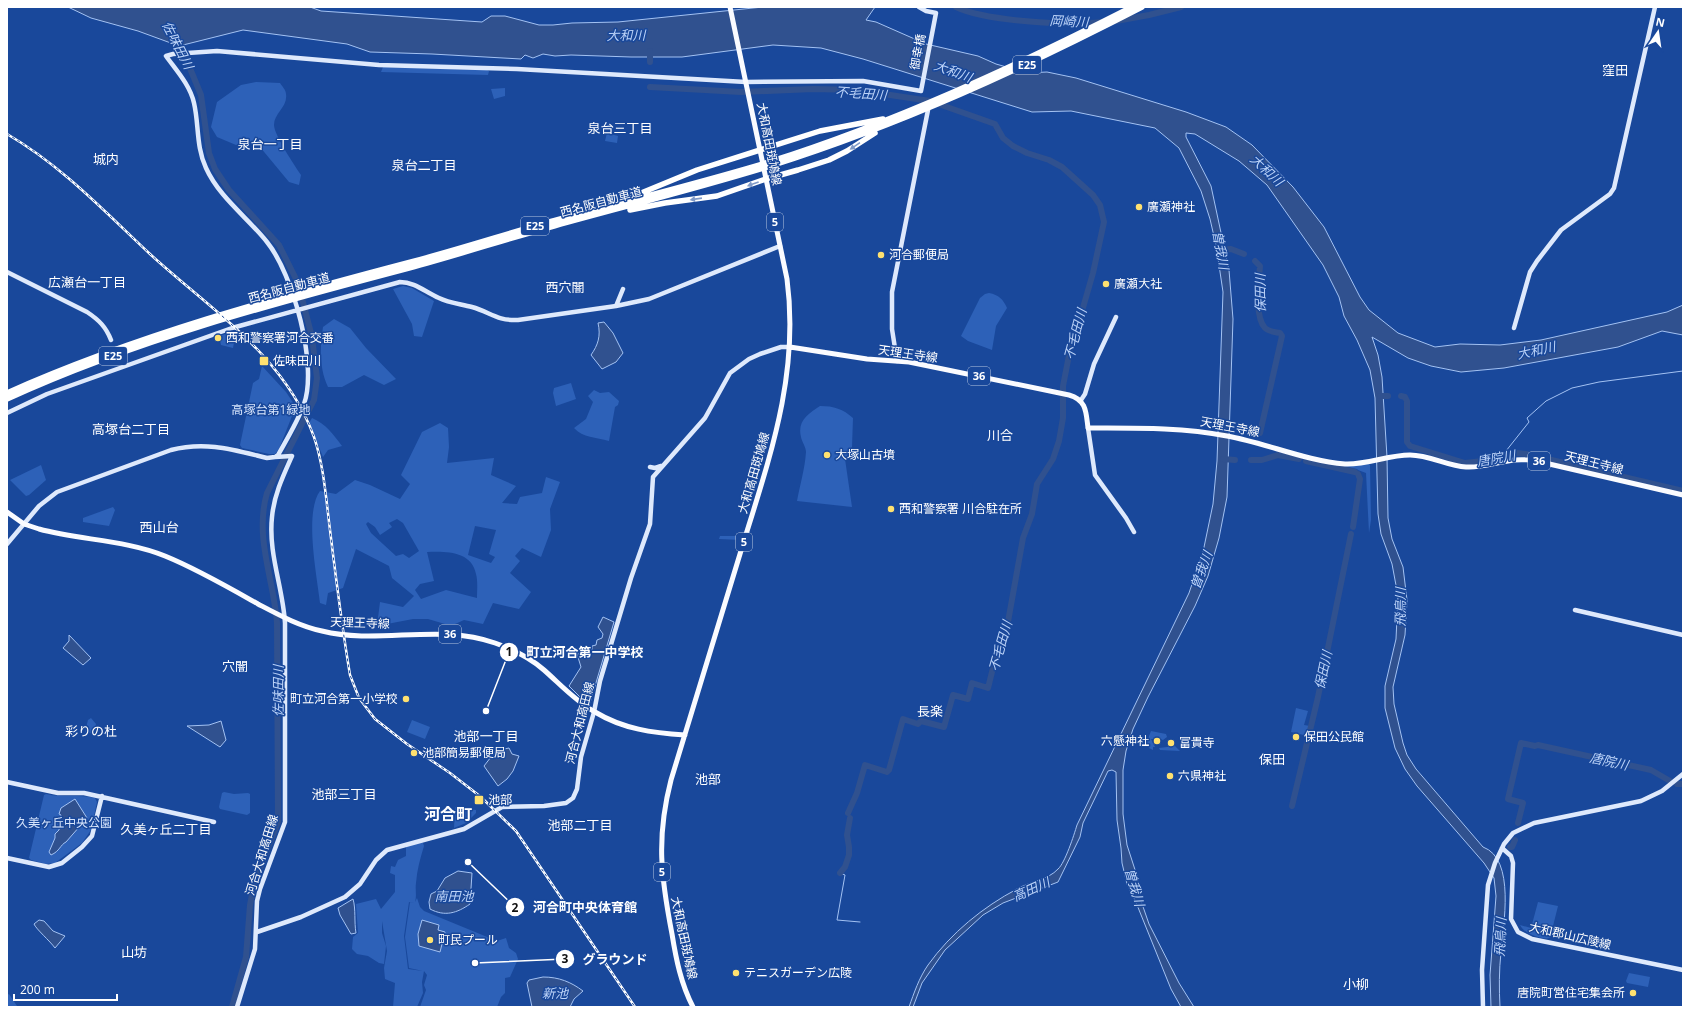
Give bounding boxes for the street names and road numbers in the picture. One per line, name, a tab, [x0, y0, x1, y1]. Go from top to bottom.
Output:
street label: 御幸橋	[906, 33, 929, 71]
road number: E25	[1013, 56, 1041, 74]
street label: 大和高田斑鳩線	[753, 101, 786, 187]
street label: 西名阪自動車道	[558, 182, 644, 221]
road number: 5	[767, 213, 783, 231]
road number: E25	[521, 217, 549, 235]
street label: 西名阪自動車道	[246, 268, 332, 307]
street label: 天理王寺線	[877, 341, 939, 366]
road number: E25	[99, 347, 127, 365]
road number: 36	[968, 367, 990, 385]
street label: 天理王寺線	[1199, 412, 1261, 441]
street label: 大和高田斑鳩線	[734, 430, 773, 516]
street label: 天理王寺線	[1563, 447, 1625, 478]
road number: 36	[1528, 452, 1550, 470]
road number: 5	[736, 533, 752, 551]
street label: 天理王寺線	[330, 613, 390, 632]
road number: 36	[439, 625, 461, 643]
street label: 河合大和高田線	[561, 680, 598, 766]
street label: 河合大和高田線	[241, 812, 282, 898]
road number: 5	[654, 863, 670, 881]
street label: 大和高田斑鳩線	[667, 895, 702, 981]
street label: 大和郡山広陵線	[1527, 918, 1613, 953]

